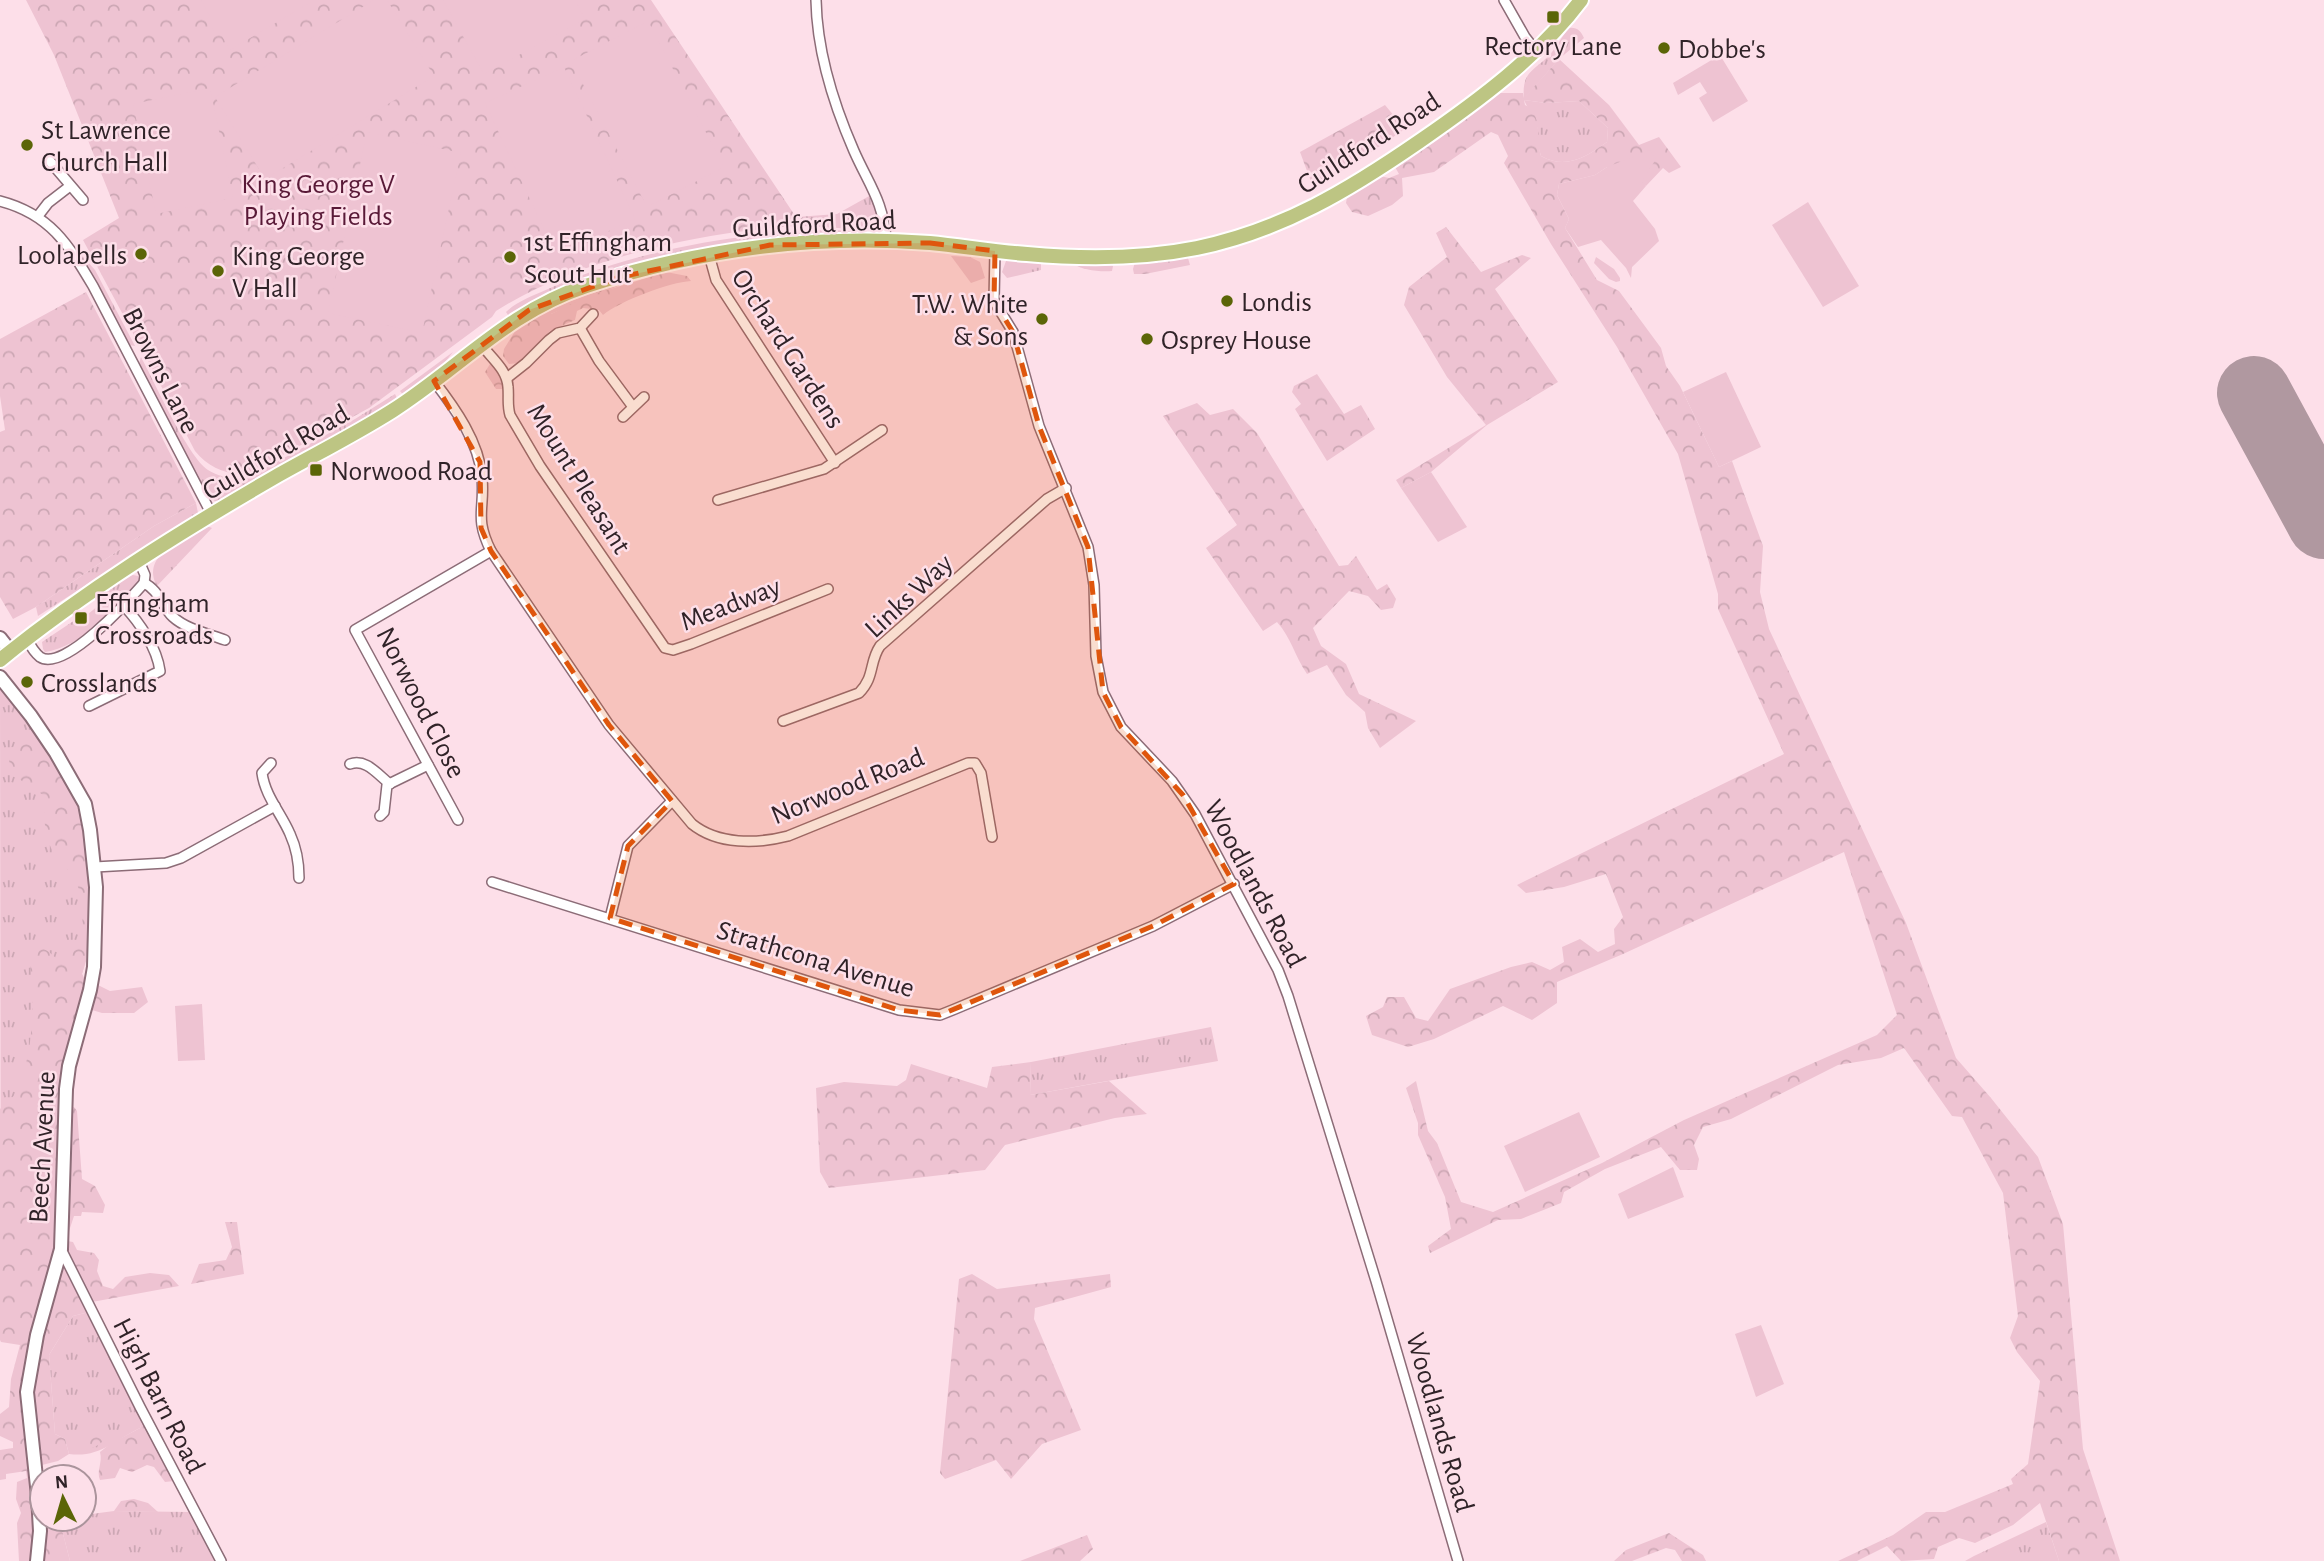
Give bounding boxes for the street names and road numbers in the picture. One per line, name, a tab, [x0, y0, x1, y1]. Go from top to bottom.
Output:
street label: Guildford Road	[1293, 87, 1445, 200]
street label: Guildford Road	[731, 207, 897, 243]
street label: Orchard Gardens	[726, 265, 849, 434]
street label: Browns Lane	[117, 303, 204, 438]
street label: Mount Pleasant	[521, 399, 636, 559]
street label: Guildford Road	[198, 400, 354, 506]
street label: Links Way	[860, 549, 959, 644]
street label: Meadway	[677, 573, 785, 637]
street label: Norwood Close	[370, 623, 470, 783]
street label: Norwood Road	[767, 743, 928, 830]
street label: Woodlands Road	[1198, 796, 1310, 972]
street label: Strathcona Avenue	[713, 917, 918, 1003]
street label: Beech Avenue	[25, 1070, 61, 1224]
street label: High Barn Road	[107, 1314, 209, 1478]
street label: Woodlands Road	[1400, 1330, 1478, 1515]

